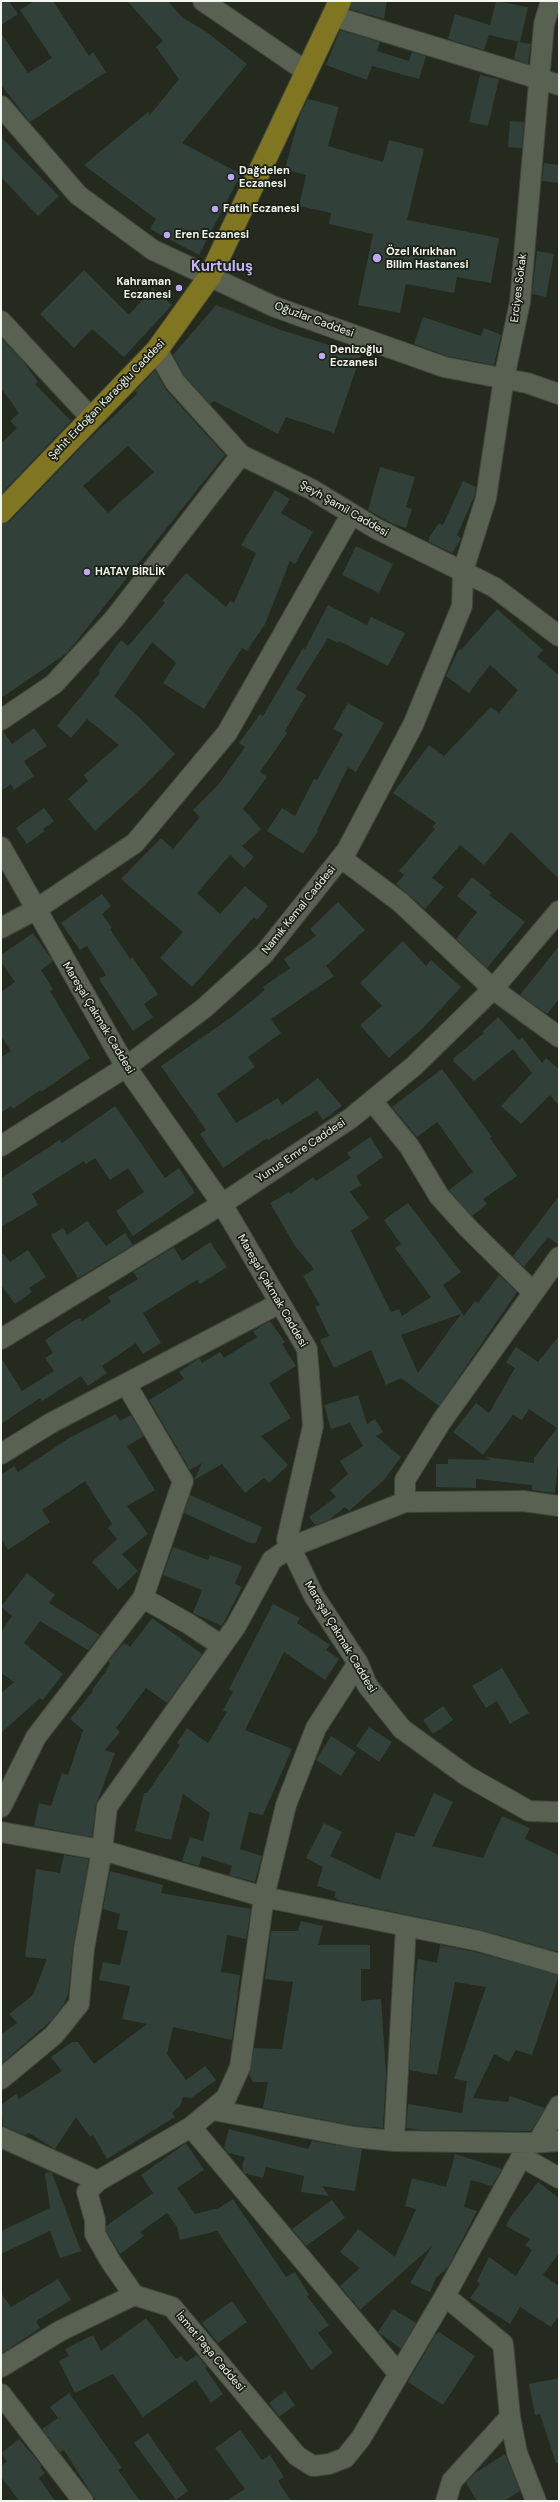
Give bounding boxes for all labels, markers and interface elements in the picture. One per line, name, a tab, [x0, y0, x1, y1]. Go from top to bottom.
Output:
place label: Dağdelen Eczanesi	[239, 164, 290, 190]
marker: Dağdelen Eczanesi	[226, 172, 236, 182]
place label: Fatih Eczanesi	[223, 202, 299, 216]
marker: Fatih Eczanesi	[210, 204, 220, 214]
place label: Eren Eczanesi	[175, 228, 249, 242]
marker: Eren Eczanesi	[162, 230, 172, 240]
place label: Özel Kırıkhan Bilim Hastanesi	[386, 245, 468, 271]
marker: Özel Kırıkhan Bilim Hastanesi	[371, 252, 383, 264]
street label: Erciyes Sokak	[508, 253, 530, 323]
district label: Kurtuluş	[191, 258, 253, 276]
place label: Kahraman Eczanesi	[116, 275, 171, 301]
marker: Kahraman Eczanesi	[174, 283, 184, 293]
street label: Oğuzlar Caddesi	[273, 300, 355, 340]
street label: Şehit Erdoğan Karaoğlu Caddesi	[46, 337, 168, 463]
place label: Denizoğlu Eczanesi	[330, 343, 382, 369]
marker: Denizoğlu Eczanesi	[317, 351, 327, 361]
street label: Şeyh Şamil Caddesi	[297, 478, 391, 540]
place label: HATAY BİRLİK	[95, 565, 165, 579]
marker: HATAY BİRLİK	[82, 567, 92, 577]
street label: Namık Kemal Caddesi	[259, 863, 339, 957]
street label: Mareşal Çakmak Caddesi	[59, 960, 137, 1076]
street label: Yunus Emre Caddesi	[254, 1116, 348, 1186]
street label: Mareşal Çakmak Caddesi	[234, 1232, 310, 1350]
street label: Mareşal Çakmak Caddesi	[301, 1579, 379, 1695]
street label: İsmet Paşa Caddesi	[173, 2310, 247, 2394]

